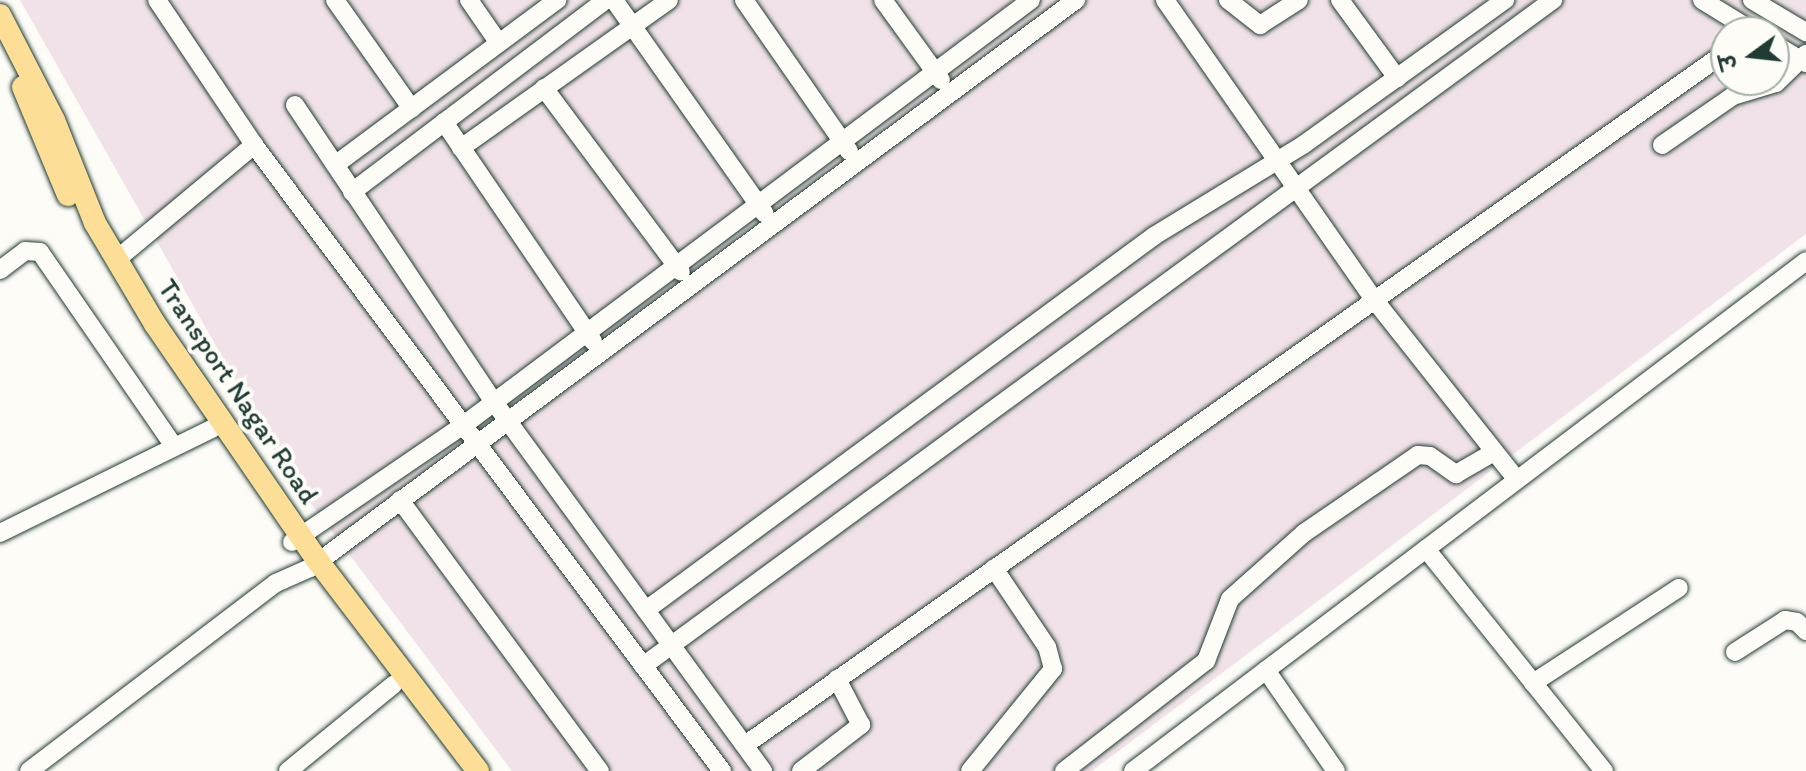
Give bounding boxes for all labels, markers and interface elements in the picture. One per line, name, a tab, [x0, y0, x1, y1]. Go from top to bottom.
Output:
north arrow	[1710, 16, 1790, 96]
text: उ	[1713, 51, 1743, 72]
street label: Transport Nagar Road	[152, 273, 326, 509]

